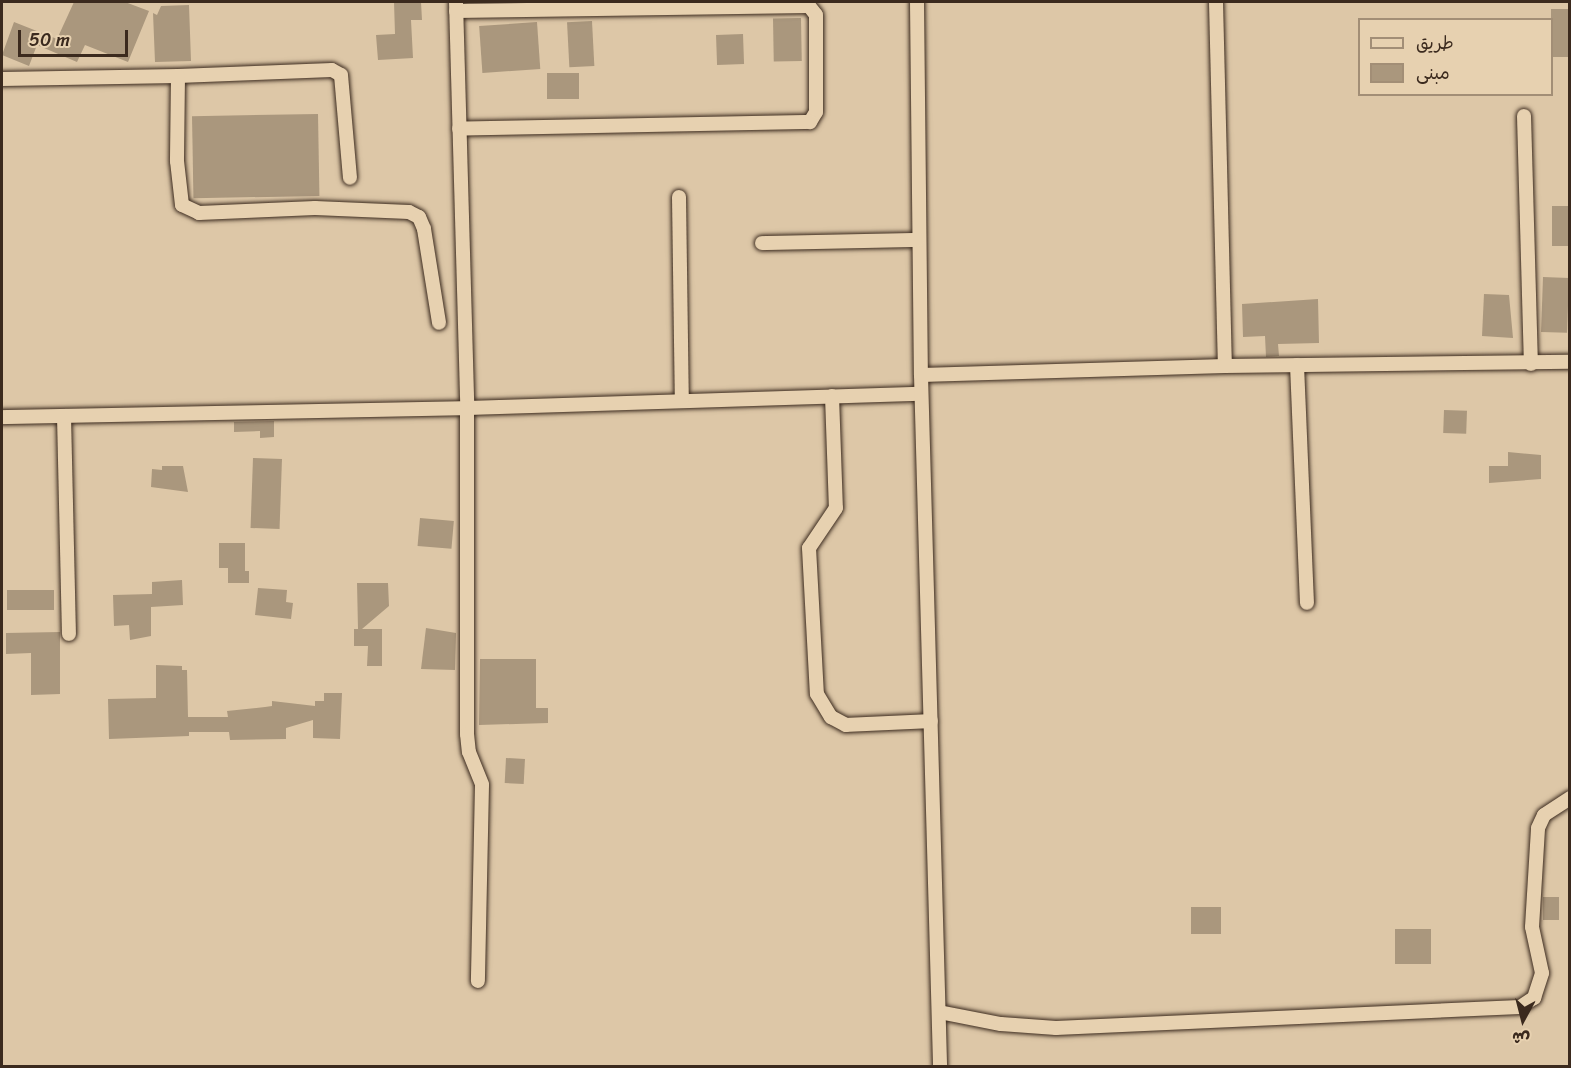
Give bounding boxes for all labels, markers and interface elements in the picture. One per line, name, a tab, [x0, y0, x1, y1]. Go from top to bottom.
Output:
scale bar	[21, 18, 130, 56]
legend	[1358, 18, 1553, 96]
text: 50 m	[29, 24, 70, 56]
text: طريق	[1416, 27, 1454, 59]
text: مبنى	[1416, 57, 1450, 89]
north arrow	[1493, 990, 1553, 1050]
text: ش	[1510, 1023, 1531, 1054]

